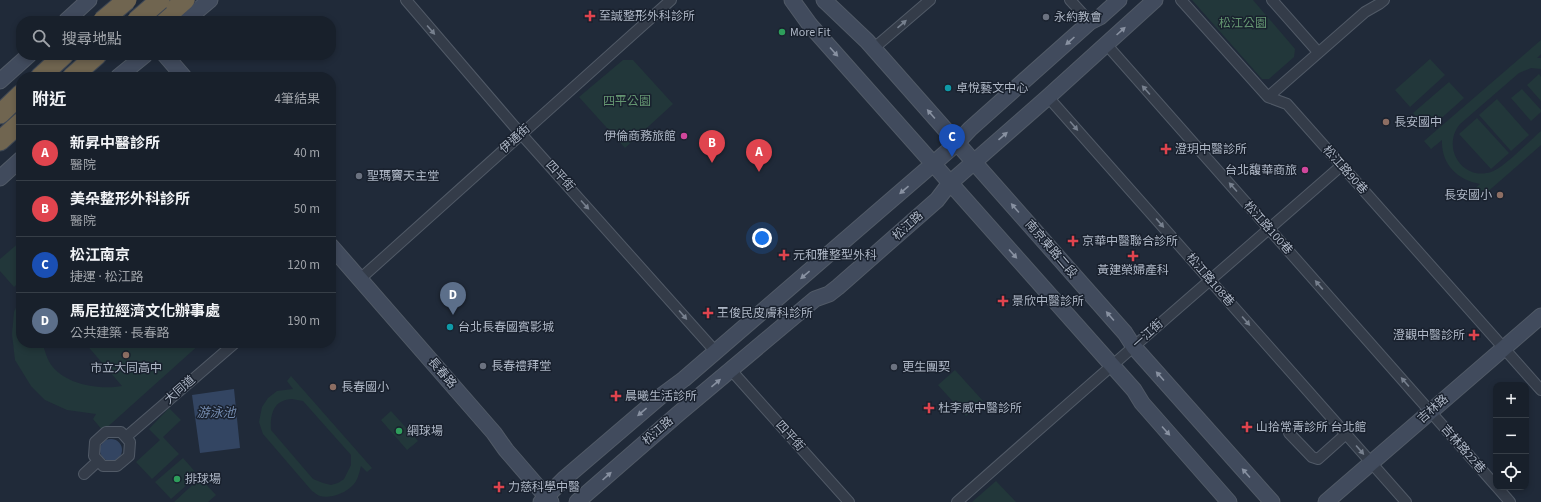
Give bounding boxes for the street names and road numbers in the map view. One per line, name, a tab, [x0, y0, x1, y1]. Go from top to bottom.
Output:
street label: 伊通街	[496, 121, 534, 157]
street label: 松江路90巷	[1319, 142, 1371, 198]
street label: 四平街	[542, 157, 578, 195]
street label: 松江路100巷	[1240, 198, 1296, 258]
street label: 松江路	[889, 208, 927, 244]
street label: 南京東路二段	[1021, 216, 1081, 282]
street label: 松江路108巷	[1182, 250, 1238, 310]
street label: 一江街	[1129, 316, 1167, 352]
street label: 長春路	[424, 354, 460, 392]
street label: 大同道	[161, 372, 199, 408]
street label: 吉林路	[1414, 391, 1452, 427]
street label: 松江路	[639, 413, 677, 449]
street label: 四平街	[772, 417, 808, 455]
street label: 吉林路22巷	[1437, 421, 1489, 477]

